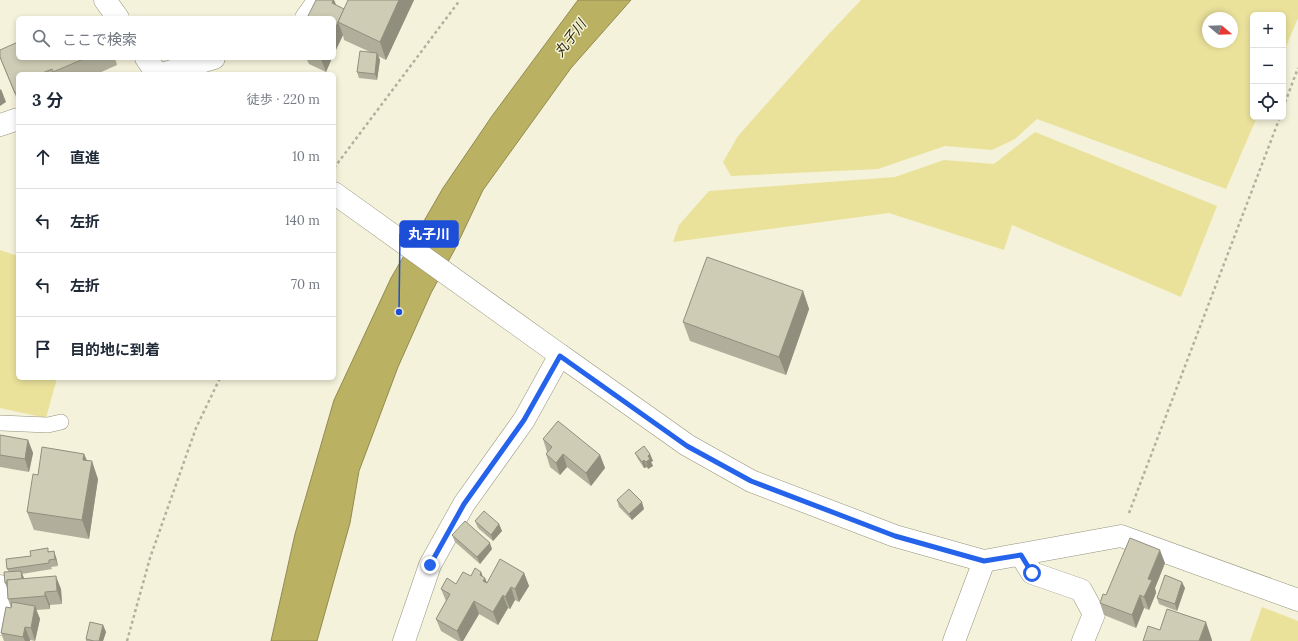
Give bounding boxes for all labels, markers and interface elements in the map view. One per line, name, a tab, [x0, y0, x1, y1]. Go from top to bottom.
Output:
north arrow	[1202, 12, 1238, 48]
map controls	[1250, 12, 1286, 120]
button: +	[1250, 12, 1286, 48]
water label: 丸子川	[550, 14, 591, 60]
search box	[16, 16, 336, 60]
icon: search	[30, 27, 52, 49]
text: ここで検索	[62, 30, 137, 49]
button: −	[1250, 48, 1286, 84]
button: locate	[1250, 84, 1286, 120]
text: 3 分	[32, 89, 63, 111]
text: 徒歩 · 220 m	[247, 91, 320, 108]
icon: ahead	[32, 146, 54, 168]
text: 直進	[70, 148, 100, 167]
text: 10 m	[292, 148, 320, 165]
icon: left	[32, 210, 54, 232]
text: 左折	[70, 212, 100, 231]
text: 140 m	[285, 212, 320, 229]
callout: 丸子川	[400, 221, 458, 247]
text: 丸子川	[408, 225, 450, 243]
icon: left	[32, 274, 54, 296]
text: 左折	[70, 276, 100, 295]
text: 70 m	[291, 276, 320, 293]
icon: arrive	[32, 338, 54, 360]
text: 目的地に到着	[70, 340, 160, 359]
route end	[421, 556, 439, 574]
route start	[1023, 564, 1041, 582]

